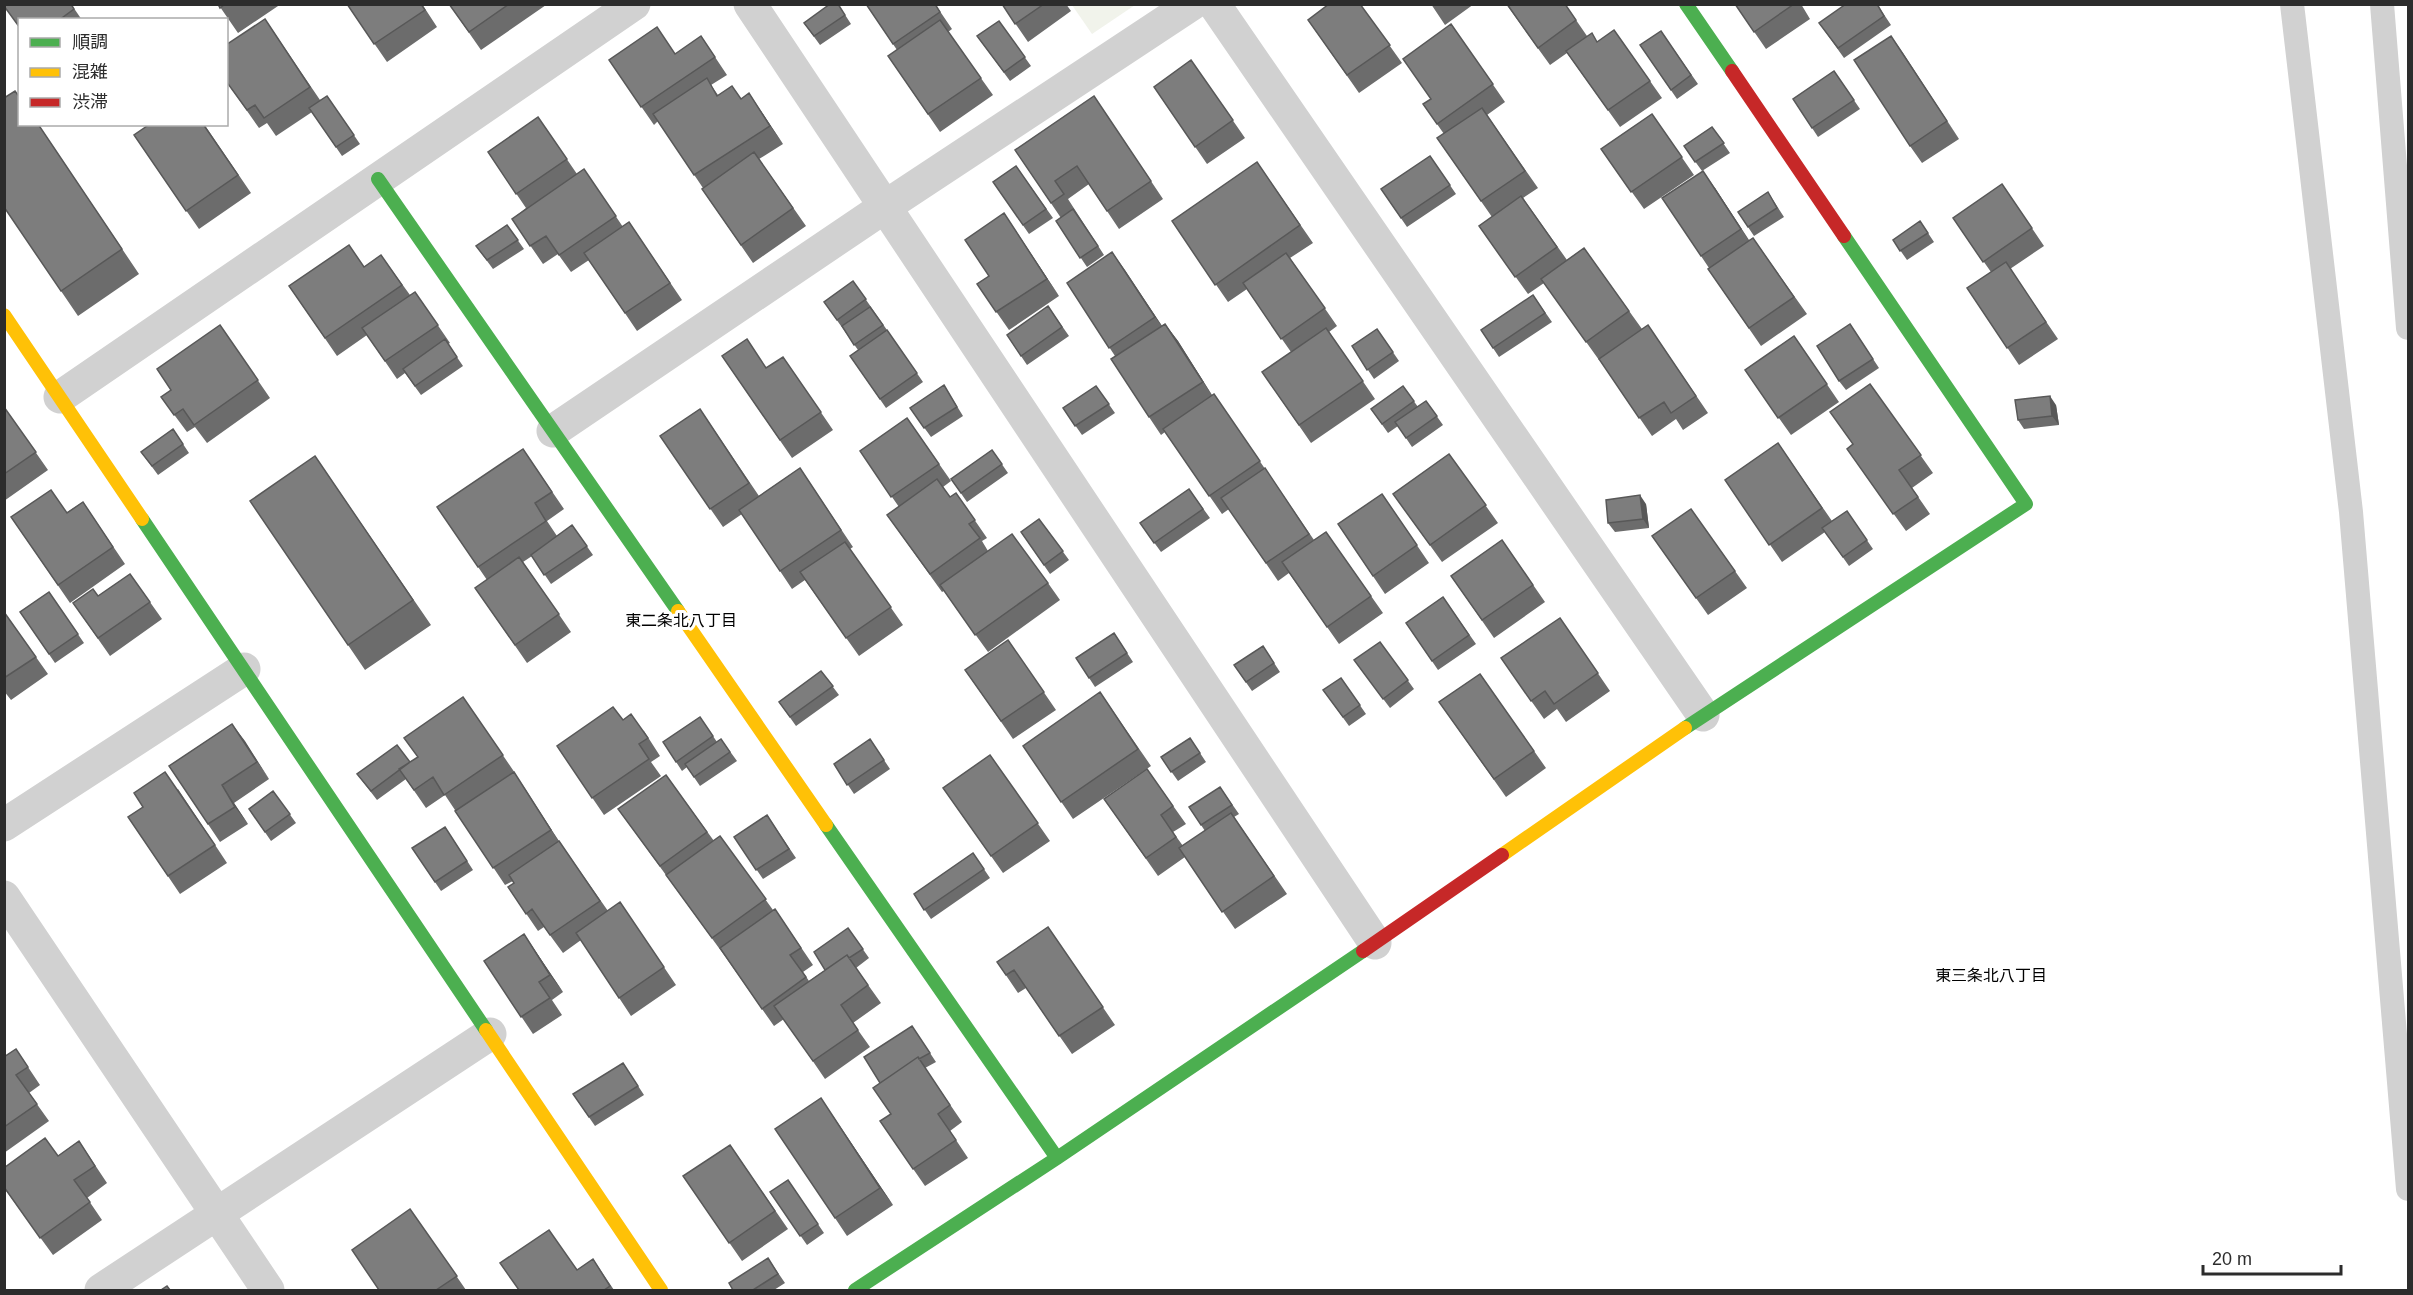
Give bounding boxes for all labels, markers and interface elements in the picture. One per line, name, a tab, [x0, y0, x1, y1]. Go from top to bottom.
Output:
legend	[18, 18, 228, 126]
text: 順調	[72, 32, 108, 52]
text: 混雑	[72, 62, 108, 82]
text: 渋滞	[72, 92, 108, 112]
district label: 東二条北八丁目	[625, 612, 737, 629]
district label: 東三条北八丁目	[1935, 967, 2047, 984]
scale bar	[2203, 1238, 2341, 1276]
text: 20 m	[2212, 1249, 2252, 1269]

